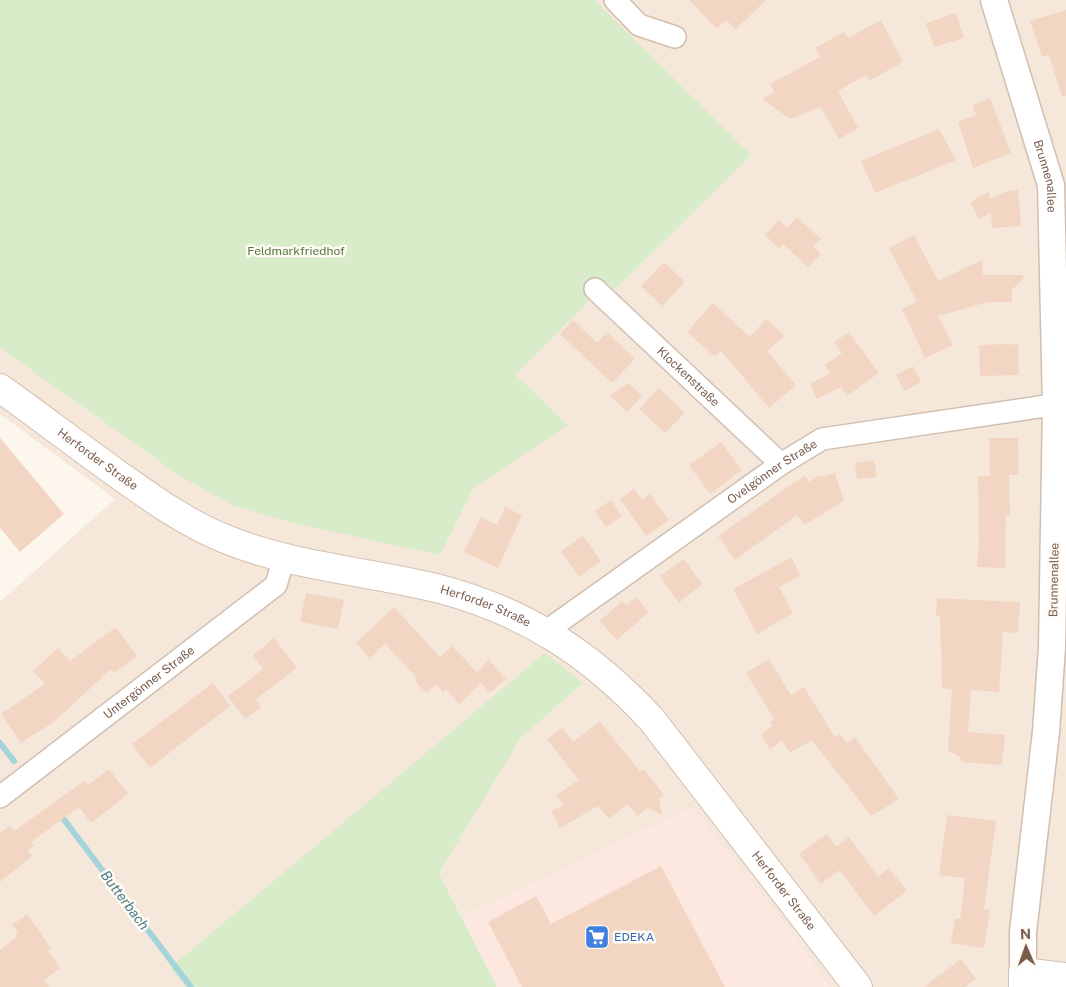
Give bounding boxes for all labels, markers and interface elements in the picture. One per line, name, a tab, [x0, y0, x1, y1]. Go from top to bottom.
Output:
street label: Brunnenallee	[1031, 138, 1059, 213]
park label: Feldmarkfriedhof	[247, 244, 345, 258]
street label: Klockenstraße	[654, 344, 722, 410]
street label: Herforder Straße	[55, 426, 141, 493]
street label: Ovelgönner Straße	[725, 437, 820, 507]
street label: Brunnenallee	[1046, 543, 1062, 617]
street label: Herforder Straße	[439, 582, 533, 630]
street label: Untergönner Straße	[101, 643, 197, 722]
street label: Herforder Straße	[749, 848, 819, 933]
water label: Butterbach	[98, 867, 153, 933]
north arrow	[1001, 922, 1051, 972]
supermarket icon: EDEKA	[584, 924, 610, 950]
text: N	[1020, 926, 1031, 942]
place label: EDEKA	[614, 930, 655, 944]

